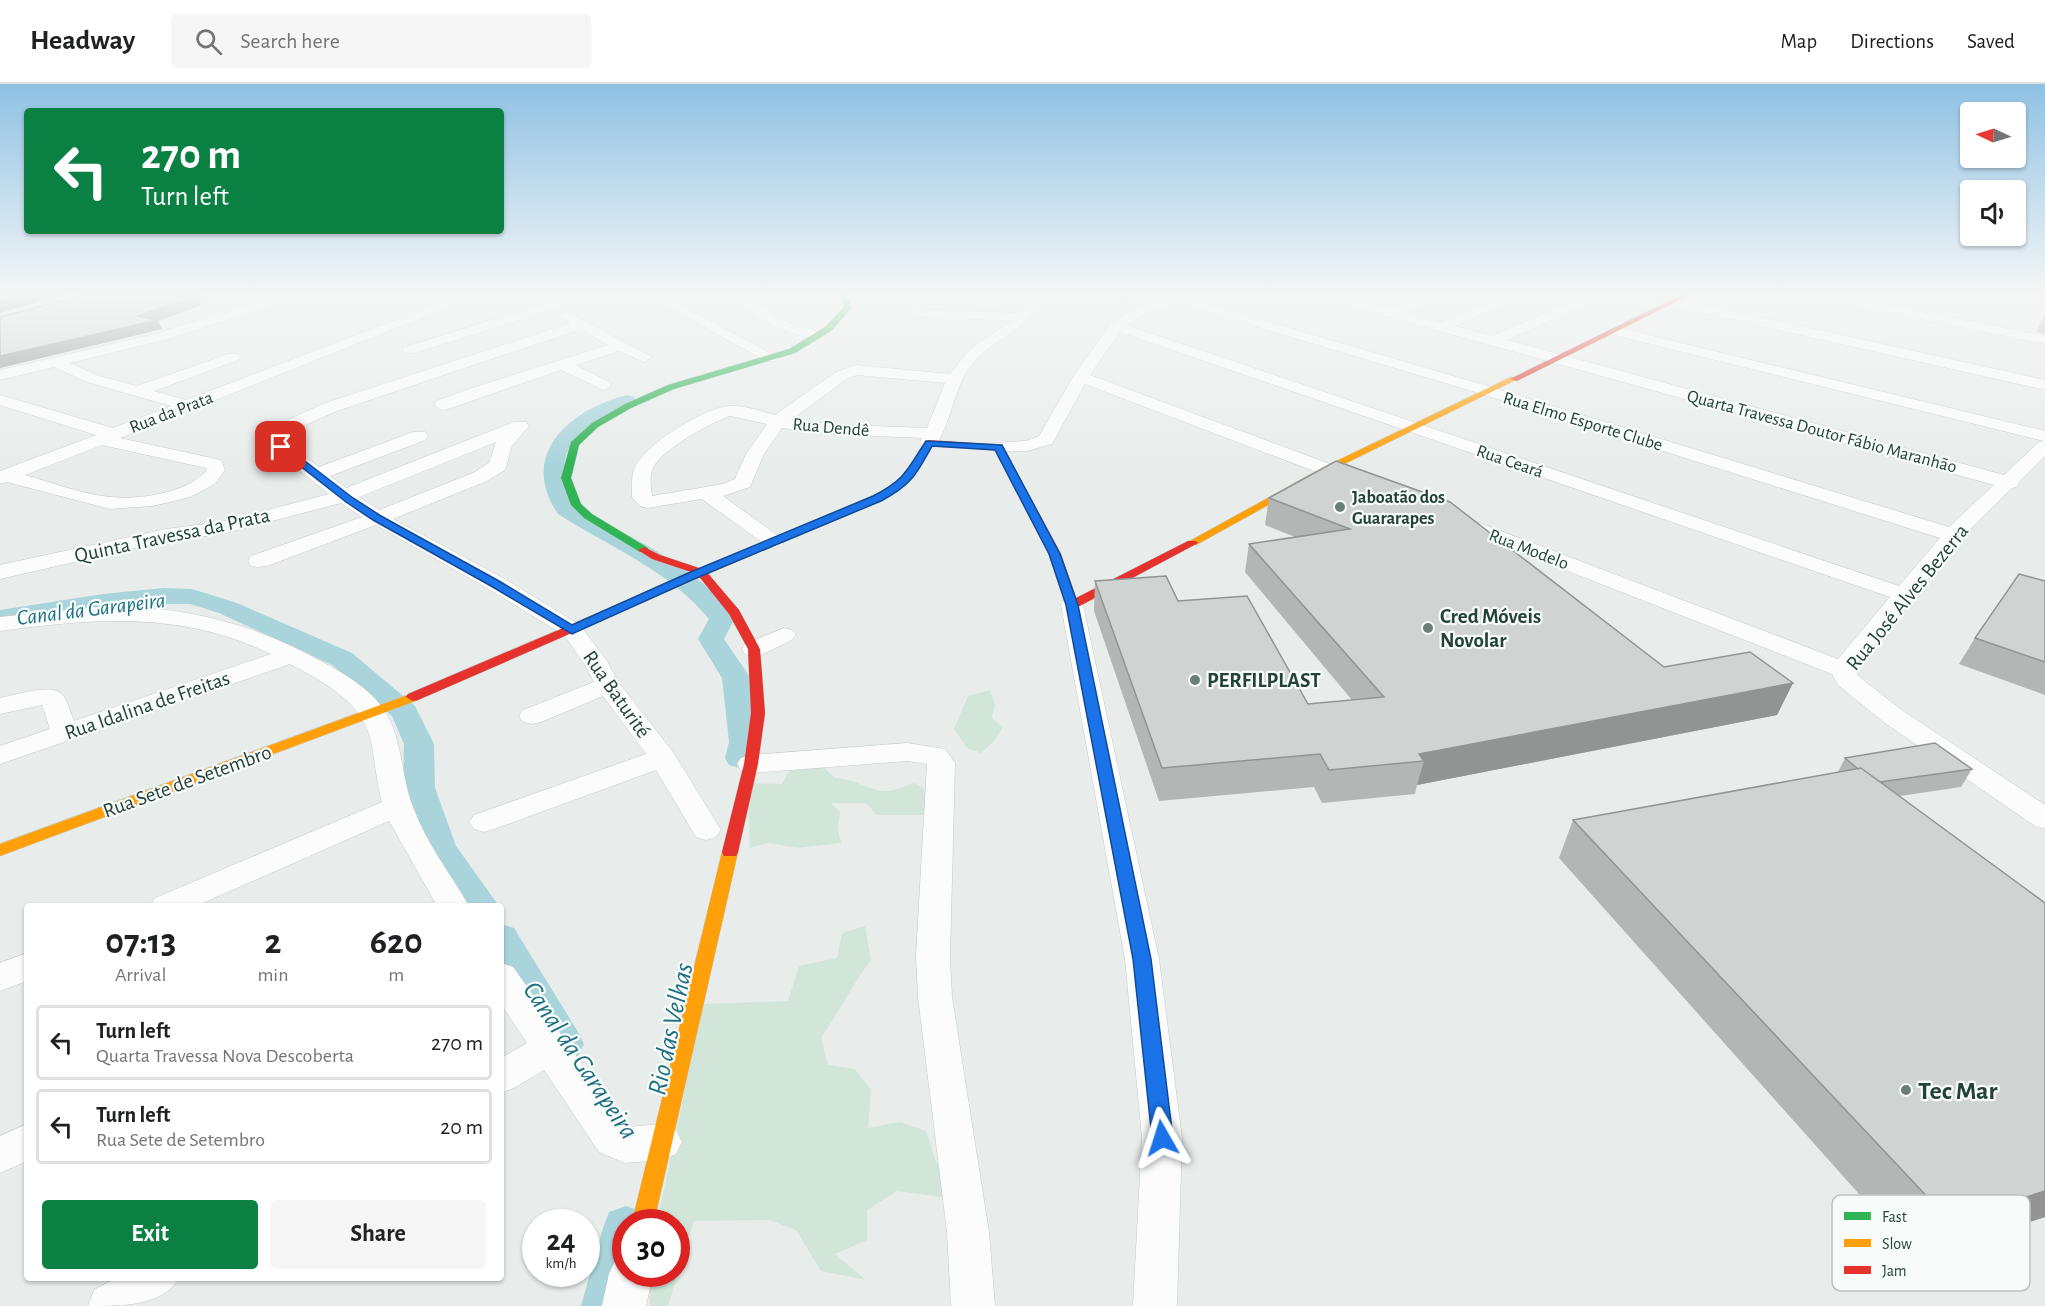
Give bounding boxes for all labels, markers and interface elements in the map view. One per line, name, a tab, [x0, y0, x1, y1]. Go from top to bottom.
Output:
search box	[171, 14, 591, 68]
icon: search	[192, 25, 225, 58]
text: Headway	[30, 27, 135, 55]
text: Search here	[240, 30, 340, 52]
text: Map	[1781, 31, 1817, 52]
text: Directions	[1850, 31, 1934, 52]
text: Saved	[1967, 31, 2015, 52]
north arrow	[1960, 102, 2026, 168]
map controls	[1960, 102, 2026, 246]
icon: left	[42, 132, 120, 210]
text: 270 m	[141, 134, 241, 176]
button: sound	[1960, 180, 2026, 246]
text: Turn left	[141, 183, 229, 210]
street label: Quarta Travessa Doutor Fábio Maranhão	[1685, 387, 1959, 477]
street label: Rua da Prata	[127, 389, 216, 437]
street label: Rua Elmo Esporte Clube	[1501, 389, 1665, 455]
street label: Rua Dendê	[792, 416, 870, 440]
pin	[255, 421, 306, 472]
icon: arrive	[264, 430, 297, 463]
street label: Rua Ceará	[1474, 442, 1545, 482]
place label: Jaboatão dos Guararapes	[1352, 489, 1445, 528]
marker: Jaboatão dos Guararapes	[1333, 500, 1347, 514]
street label: Quinta Travessa da Prata	[73, 504, 272, 566]
street label: Rua José Alves Bezerra	[1842, 520, 1973, 674]
street label: Rua Modelo	[1486, 527, 1571, 573]
water label: Canal da Garapeira	[16, 589, 167, 630]
place label: Cred Móveis Novolar	[1440, 606, 1541, 651]
marker: Cred Móveis Novolar	[1421, 621, 1435, 635]
street label: Rua Baturité	[579, 647, 654, 742]
street label: Rua Idalina de Freitas	[62, 667, 232, 744]
place label: PERFILPLAST	[1207, 670, 1321, 691]
marker: PERFILPLAST	[1188, 673, 1202, 687]
street label: Rua Sete de Setembro	[100, 741, 274, 822]
text: 07:13	[105, 924, 176, 960]
text: 2	[264, 924, 281, 960]
text: 620	[370, 924, 423, 960]
water label: Rio das Velhas	[643, 960, 698, 1098]
text: Arrival	[115, 965, 166, 985]
text: min	[257, 965, 289, 985]
text: m	[388, 965, 404, 985]
water label: Canal da Garapeira	[517, 977, 643, 1144]
text: Turn left	[96, 1020, 170, 1042]
icon: left	[45, 1026, 78, 1059]
text: 270 m	[431, 1032, 483, 1054]
text: Quarta Travessa Nova Descoberta	[96, 1046, 354, 1066]
place label: Tec Mar	[1918, 1078, 1998, 1104]
marker: Tec Mar	[1899, 1083, 1913, 1097]
text: Turn left	[96, 1104, 170, 1126]
position arrow	[1130, 1106, 1194, 1170]
icon: left	[45, 1110, 78, 1143]
text: 20 m	[440, 1116, 483, 1138]
text: Rua Sete de Setembro	[96, 1130, 265, 1150]
legend	[1832, 1195, 2030, 1291]
button: Exit	[42, 1200, 258, 1269]
button: Share	[270, 1200, 486, 1269]
speed limit sign: 30	[612, 1209, 690, 1287]
text: Fast	[1882, 1209, 1907, 1225]
text: 24	[546, 1226, 576, 1256]
text: Slow	[1882, 1236, 1912, 1252]
text: km/h	[546, 1256, 576, 1271]
text: Jam	[1882, 1263, 1907, 1279]

